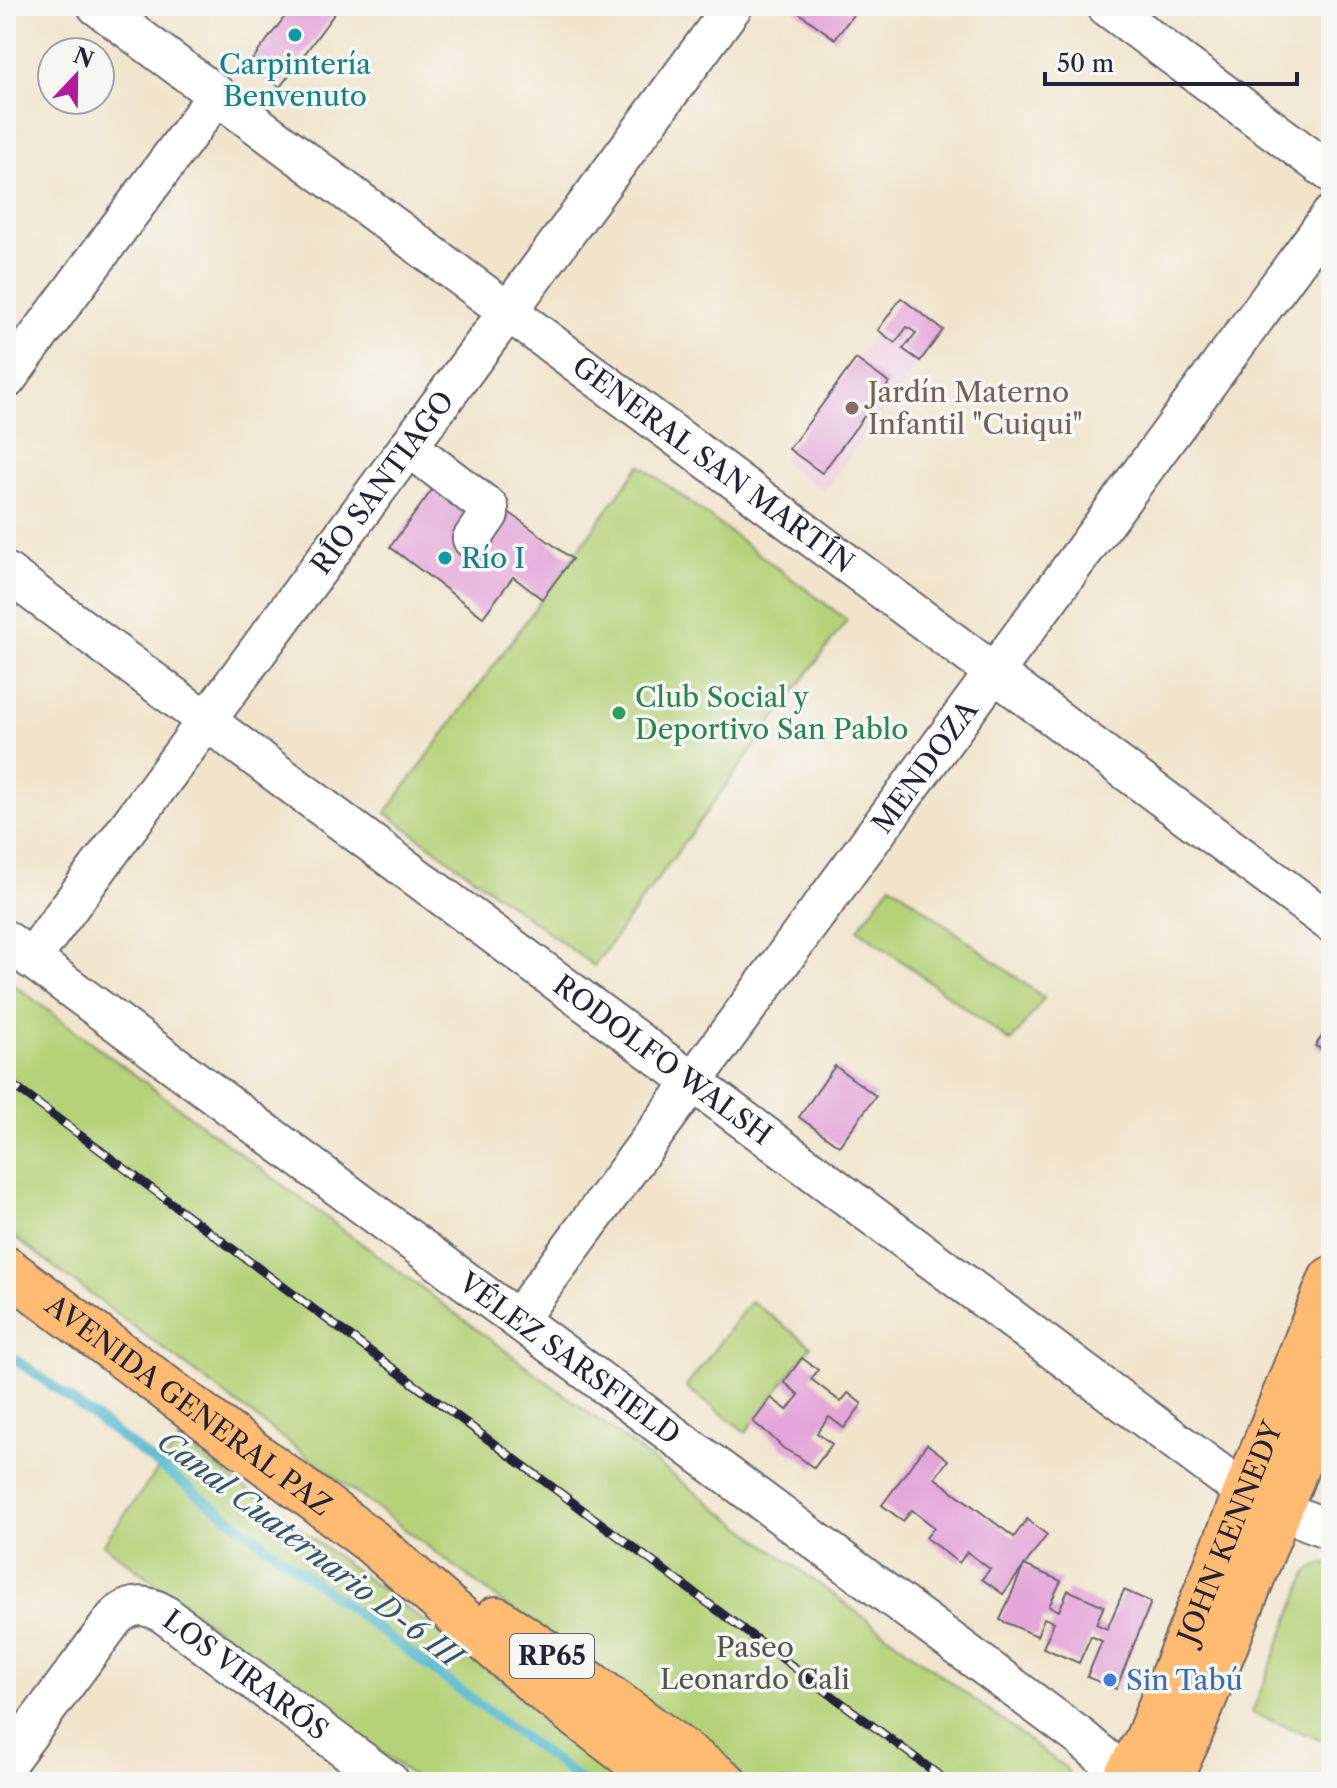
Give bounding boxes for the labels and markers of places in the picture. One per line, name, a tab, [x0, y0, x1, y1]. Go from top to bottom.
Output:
marker: Carpintería Benvenuto	[286, 26, 304, 44]
place label: Carpintería Benvenuto	[219, 47, 371, 113]
place label: Jardín Materno Infantil "Cuiqui"	[864, 375, 1083, 441]
marker: Jardín Materno Infantil "Cuiqui"	[843, 399, 861, 417]
place label: Río I	[461, 541, 525, 575]
marker: Río I	[436, 549, 454, 567]
place label: Club Social y Deportivo San Pablo	[635, 680, 908, 746]
marker: Club Social y Deportivo San Pablo	[610, 704, 628, 722]
place label: Sin Tabú	[1126, 1663, 1243, 1697]
marker: Sin Tabú	[1101, 1671, 1119, 1689]

